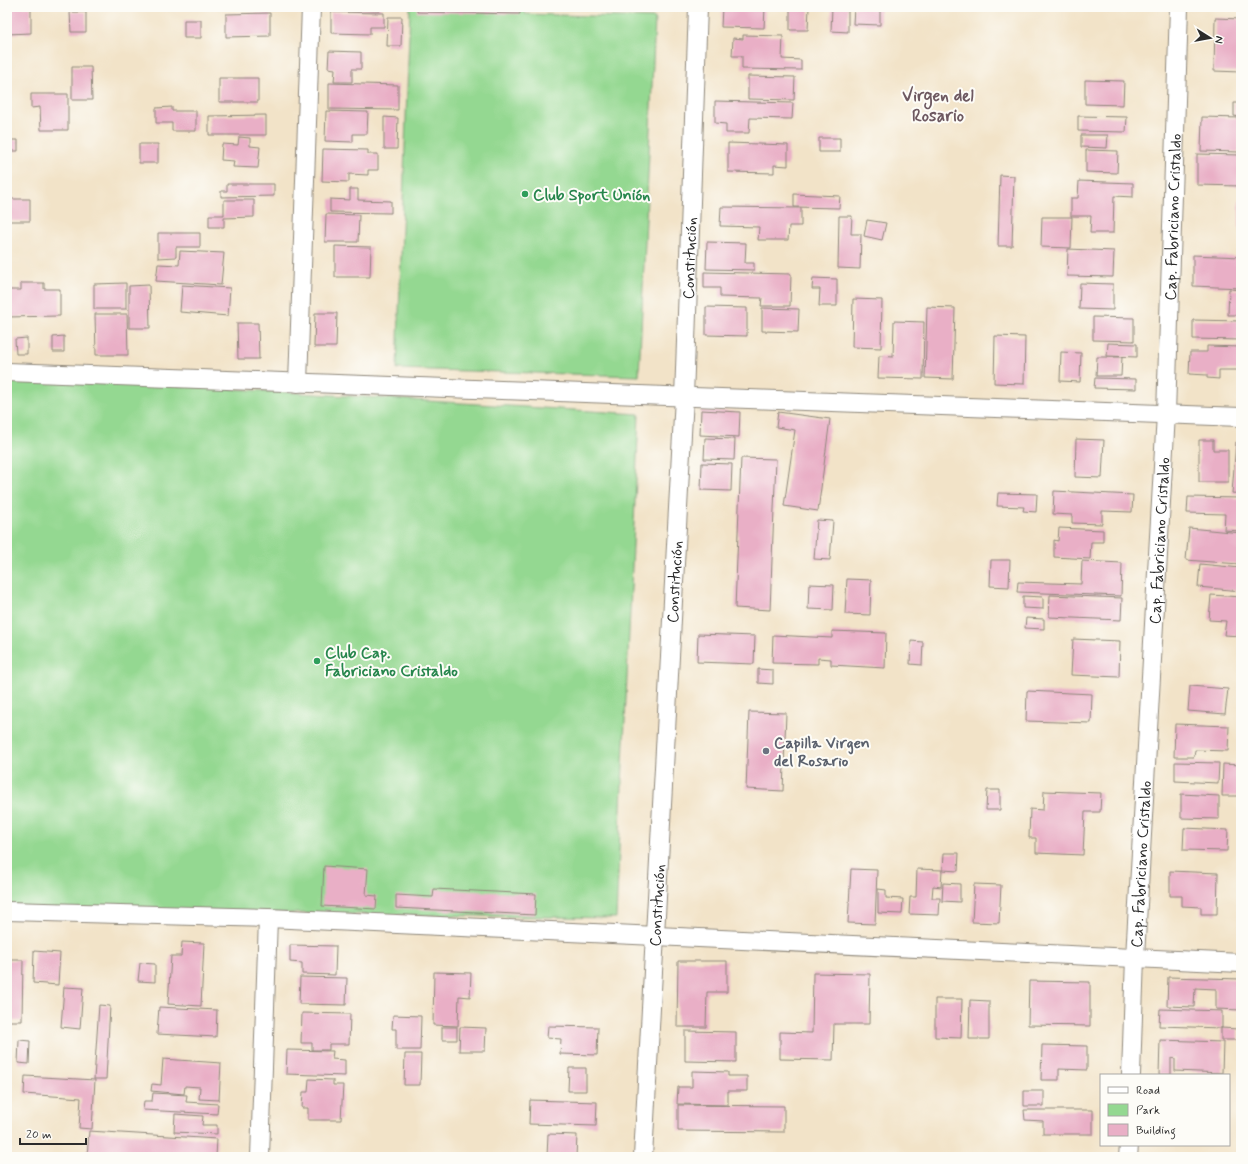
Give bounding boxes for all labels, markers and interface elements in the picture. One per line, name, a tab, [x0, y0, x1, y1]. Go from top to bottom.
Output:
north arrow	[1190, 18, 1230, 58]
text: N	[1211, 35, 1226, 45]
district label: Virgen del Rosario	[902, 85, 974, 127]
street label: Cap. Fabriciano Cristaldo	[1161, 133, 1187, 301]
place label: Club Sport Unión	[533, 185, 650, 206]
marker: Club Sport Unión	[520, 189, 530, 199]
street label: Constitución	[679, 217, 702, 300]
street label: Cap. Fabriciano Cristaldo	[1145, 457, 1176, 625]
street label: Constitución	[663, 540, 688, 624]
place label: Club Cap. Fabriciano Cristaldo	[325, 643, 458, 682]
marker: Club Cap. Fabriciano Cristaldo	[312, 656, 322, 666]
place label: Capilla Virgen del Rosario	[774, 733, 870, 772]
marker: Capilla Virgen del Rosario	[761, 746, 771, 756]
street label: Cap. Fabriciano Cristaldo	[1127, 780, 1157, 948]
street label: Constitución	[645, 864, 671, 947]
legend	[1100, 1074, 1230, 1146]
text: Road	[1136, 1083, 1160, 1099]
text: Park	[1136, 1103, 1160, 1119]
scale bar	[20, 1120, 86, 1146]
text: Building	[1136, 1123, 1176, 1140]
text: 20 m	[26, 1127, 52, 1143]

